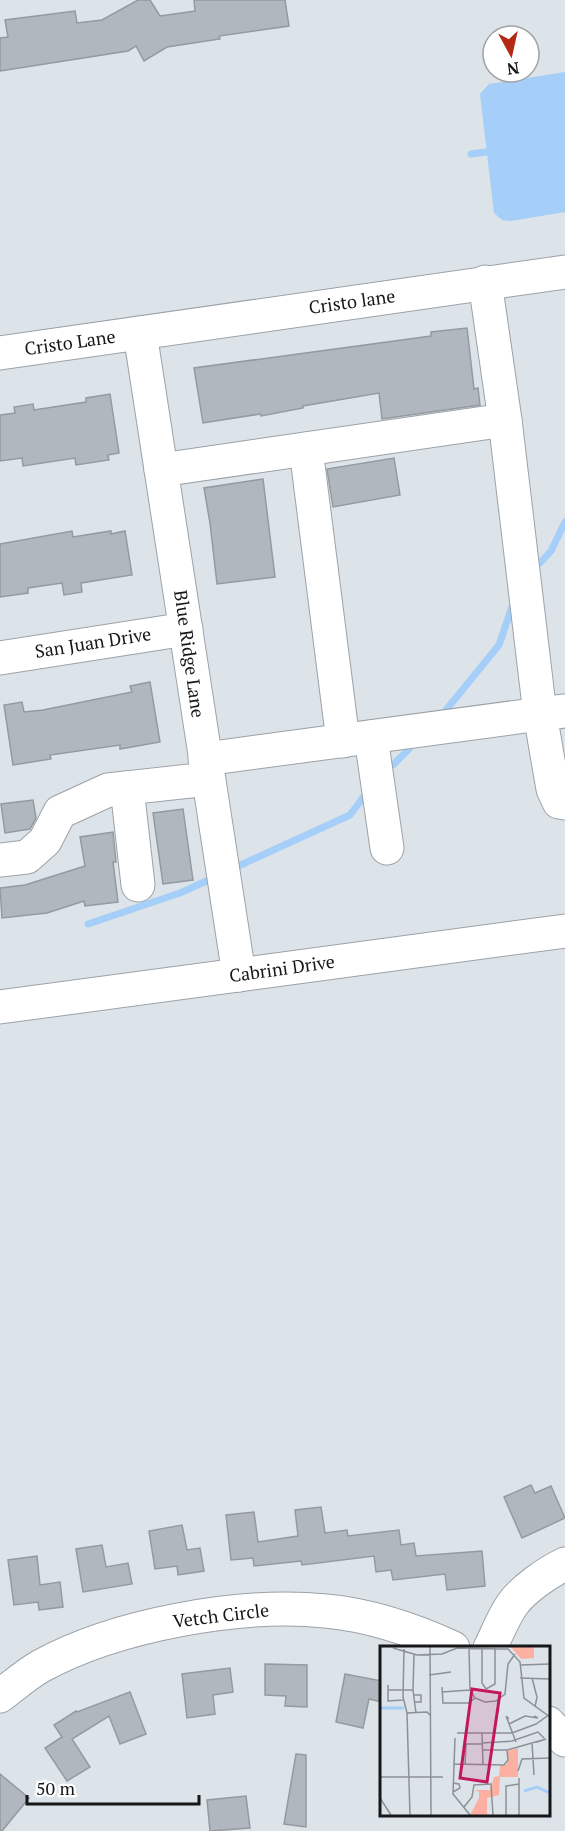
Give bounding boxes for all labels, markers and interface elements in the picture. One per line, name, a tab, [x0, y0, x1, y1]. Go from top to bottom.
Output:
north arrow	[481, 24, 541, 84]
text: N	[506, 57, 521, 81]
street label: Cristo lane	[307, 283, 397, 319]
street label: Cristo Lane	[23, 324, 117, 360]
street label: Blue Ridge Lane	[169, 588, 211, 719]
street label: San Juan Drive	[33, 621, 153, 663]
street label: Cabrini Drive	[228, 949, 336, 987]
street label: Vetch Circle	[172, 1597, 270, 1633]
inset map	[380, 1646, 550, 1816]
scale bar	[27, 1768, 200, 1806]
text: 50 m	[36, 1776, 76, 1800]

